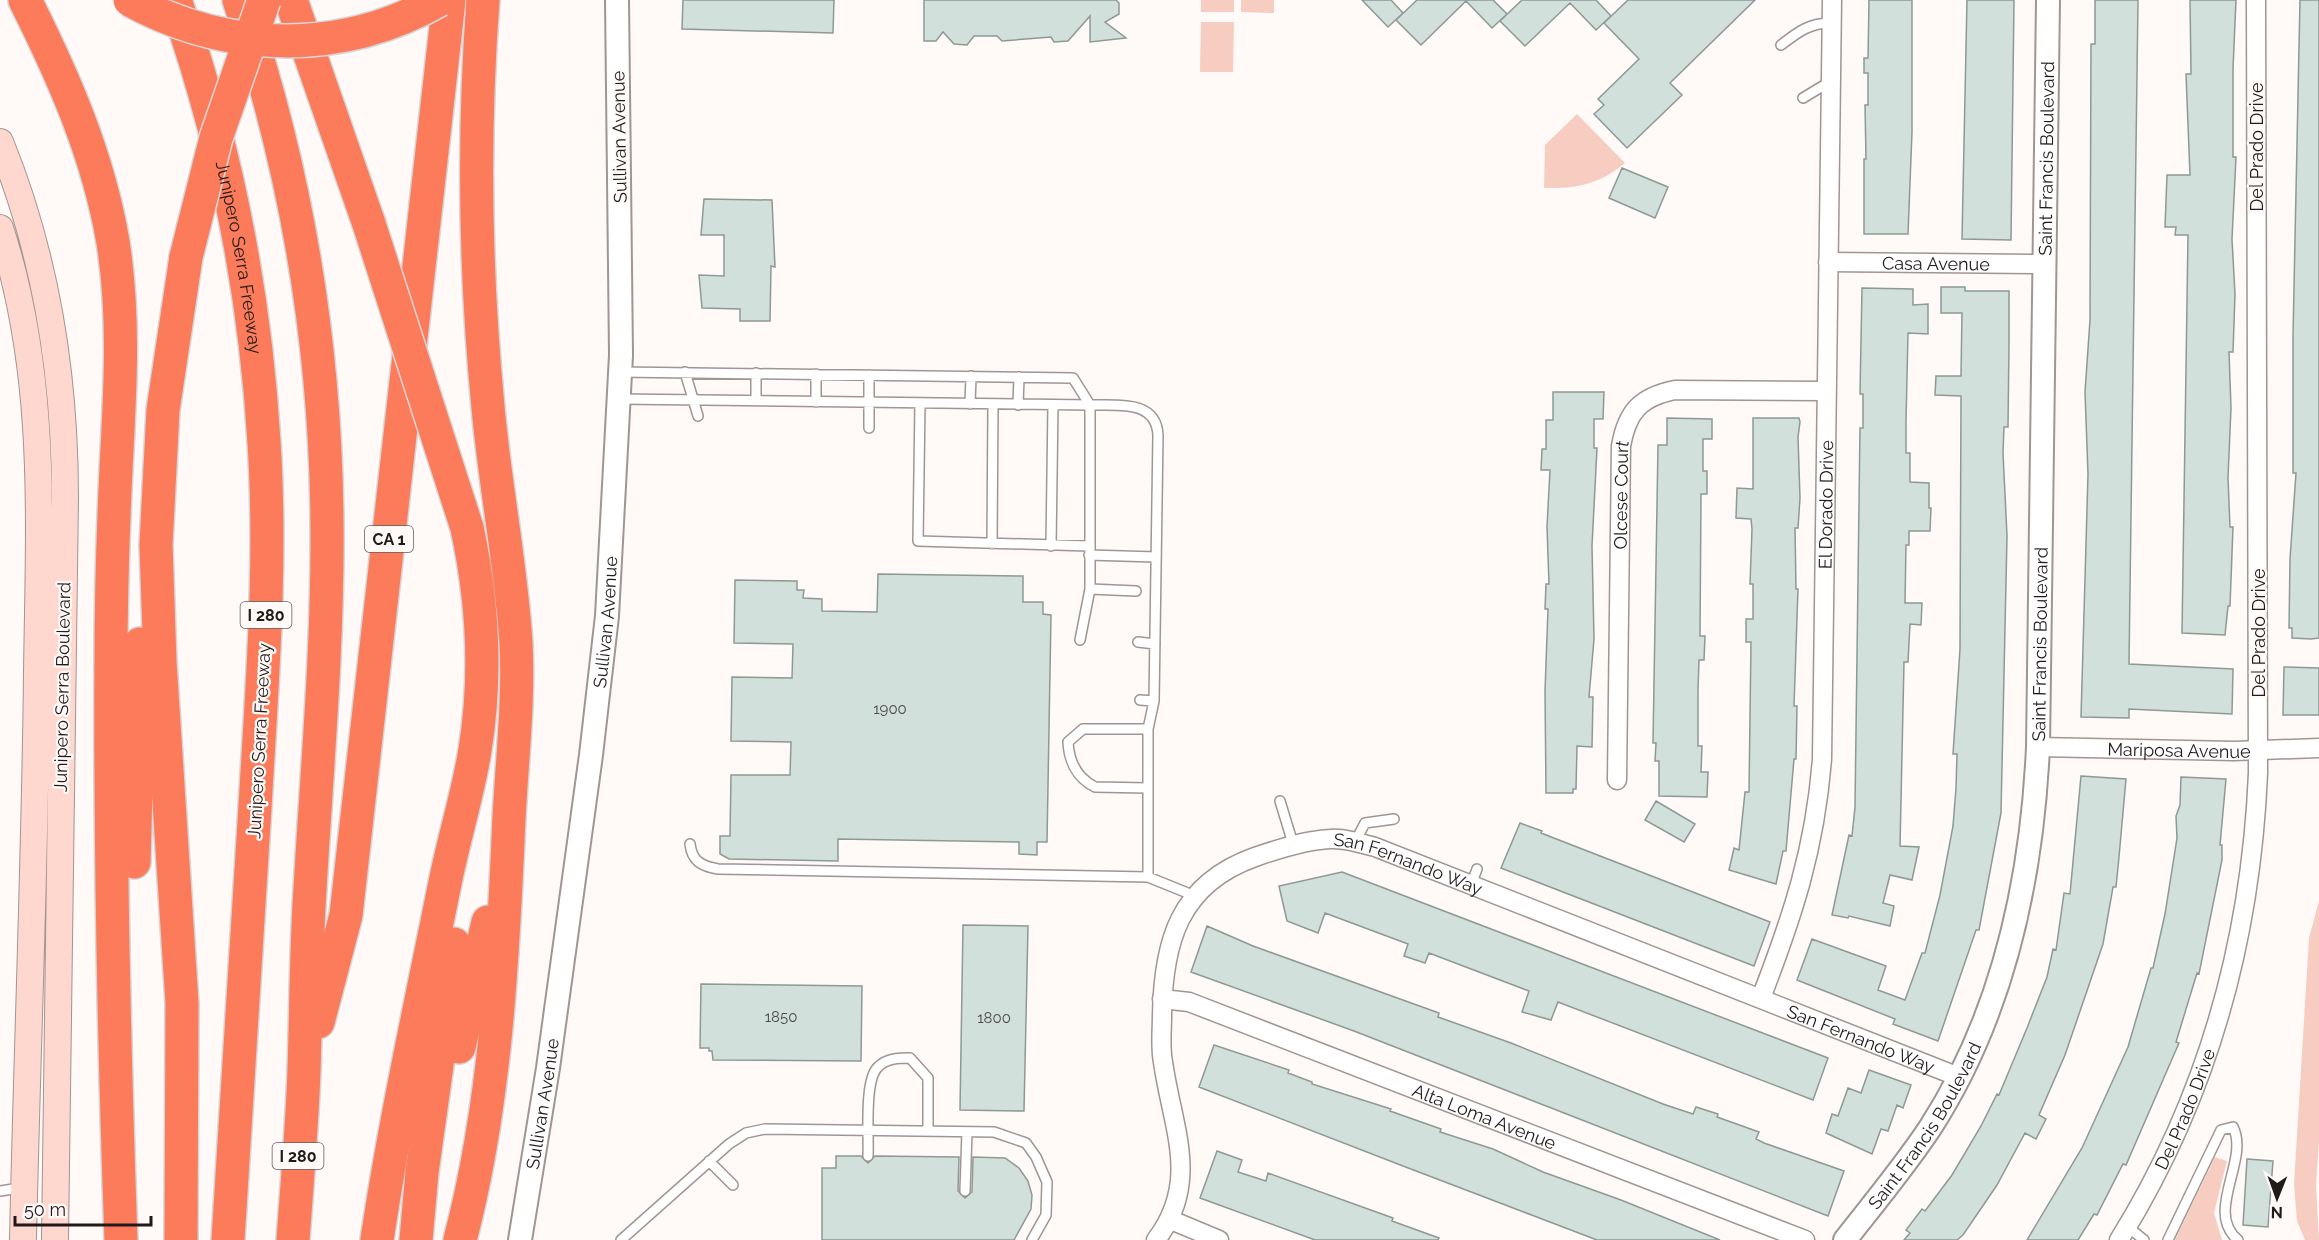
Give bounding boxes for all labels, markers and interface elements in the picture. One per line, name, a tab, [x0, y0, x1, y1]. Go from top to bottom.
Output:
street label: Saint Francis Boulevard	[2034, 61, 2058, 256]
street label: Sullivan Avenue	[607, 70, 631, 203]
street label: Del Prado Drive	[2246, 82, 2267, 212]
street label: Junipero Serra Freeway	[212, 159, 267, 355]
street label: Casa Avenue	[1882, 252, 1990, 274]
street label: Olcese Court	[1609, 439, 1632, 550]
street label: El Dorado Drive	[1814, 440, 1837, 569]
road number: CA 1	[365, 526, 413, 552]
street label: Saint Francis Boulevard	[2028, 547, 2051, 742]
street label: Sullivan Avenue	[588, 555, 621, 689]
street label: Del Prado Drive	[2248, 568, 2269, 698]
street label: Junipero Serra Boulevard	[50, 582, 74, 792]
road number: I 280	[240, 602, 292, 628]
street label: Junipero Serra Freeway	[243, 643, 275, 839]
house number: 1900	[873, 700, 907, 718]
street label: Mariposa Avenue	[2107, 738, 2251, 762]
street label: San Fernando Way	[1333, 828, 1486, 899]
street label: San Fernando Way	[1784, 1000, 1938, 1077]
house number: 1850	[765, 1008, 797, 1026]
house number: 1800	[977, 1009, 1011, 1027]
street label: Sullivan Avenue	[521, 1037, 563, 1171]
street label: Saint Francis Boulevard	[1863, 1039, 1985, 1213]
street label: Del Prado Drive	[2150, 1045, 2219, 1173]
street label: Alta Loma Avenue	[1410, 1079, 1560, 1154]
road number: I 280	[272, 1143, 324, 1169]
north arrow	[2247, 1168, 2307, 1228]
scale bar	[15, 1189, 152, 1227]
text: 50 m	[24, 1199, 66, 1220]
text: N	[2270, 1203, 2283, 1222]

